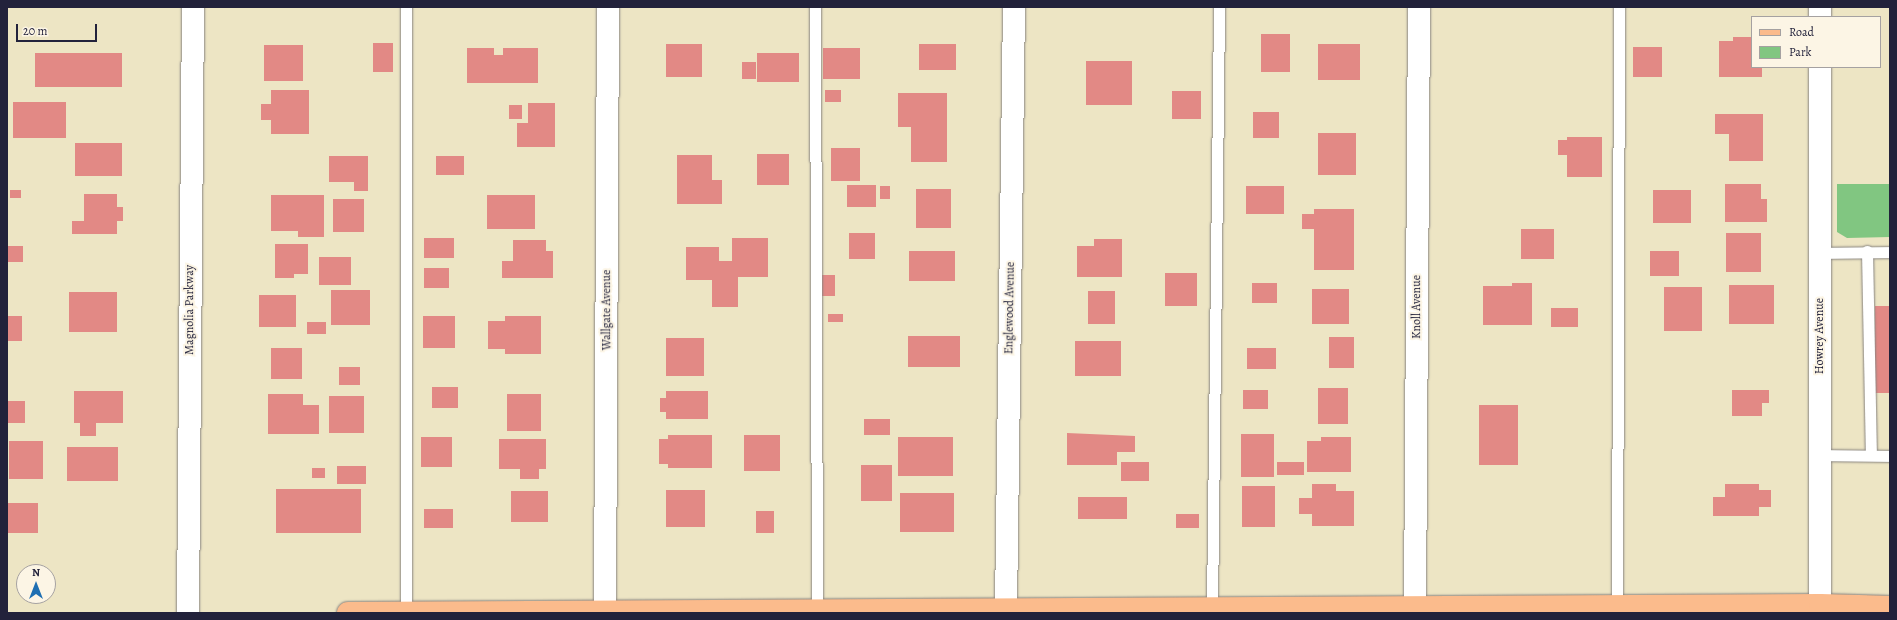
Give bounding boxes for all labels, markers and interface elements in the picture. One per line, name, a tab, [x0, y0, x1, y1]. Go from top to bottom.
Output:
scale bar	[18, 16, 99, 42]
legend	[1751, 16, 1881, 68]
text: 20 m	[23, 23, 47, 39]
text: Road	[1789, 24, 1814, 40]
text: Park	[1789, 44, 1812, 60]
street label: Englewood Avenue	[1002, 262, 1018, 354]
street label: Magnolia Parkway	[183, 265, 197, 355]
street label: Wallgate Avenue	[600, 270, 614, 350]
street label: Knoll Avenue	[1410, 275, 1424, 339]
street label: Howrey Avenue	[1813, 298, 1827, 374]
north arrow	[16, 564, 56, 604]
text: N	[32, 565, 40, 580]

